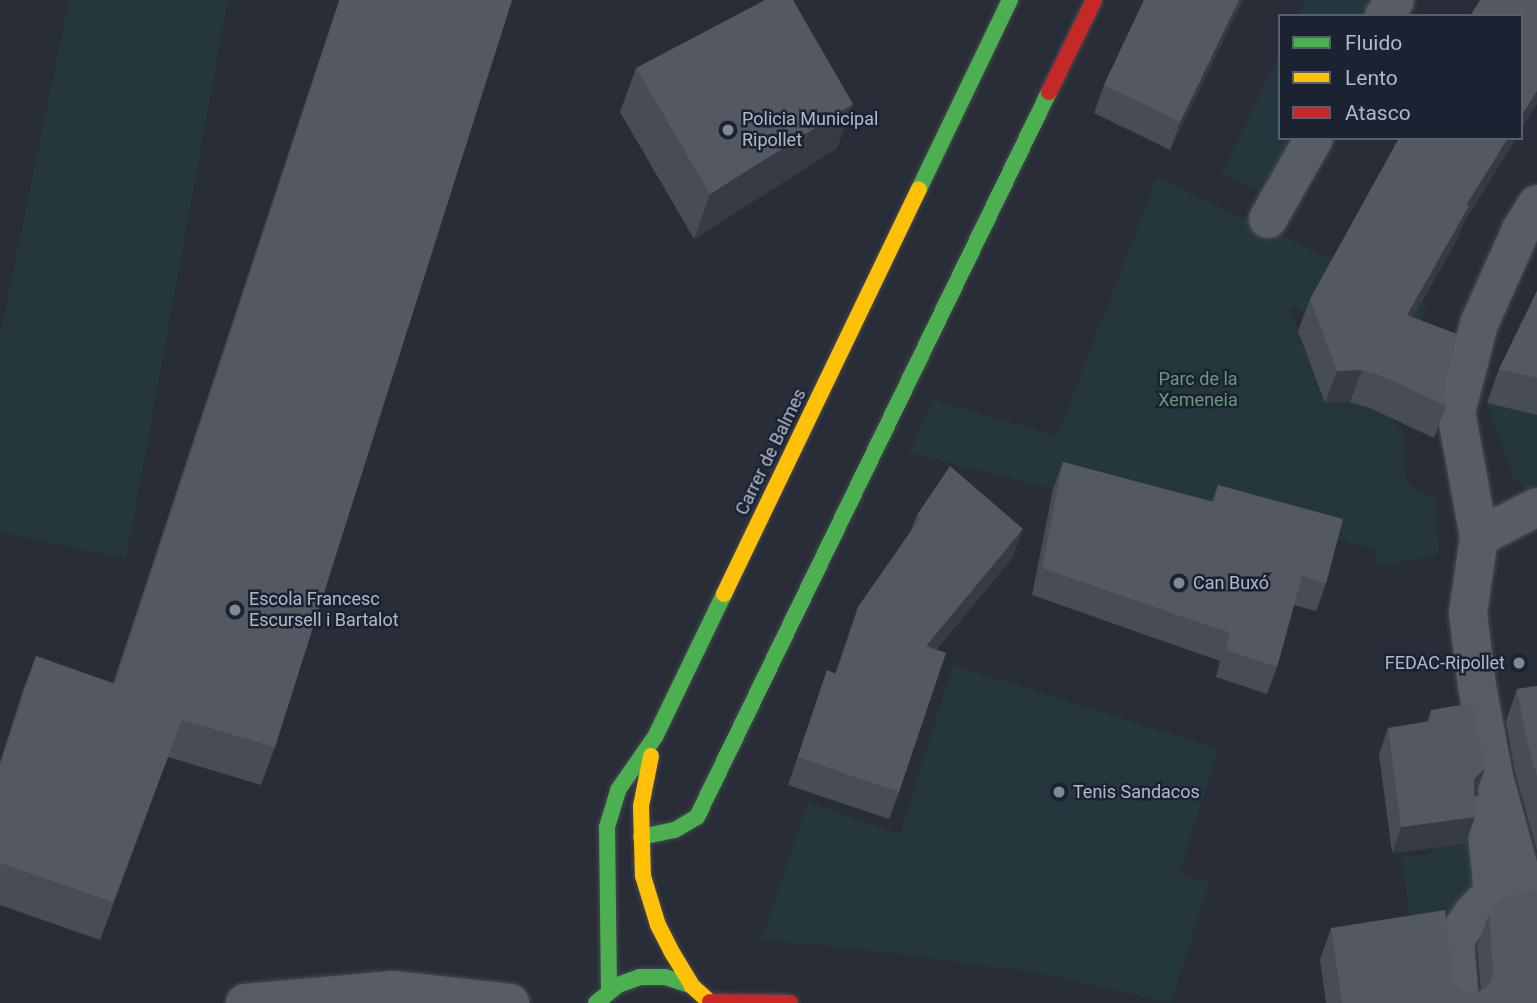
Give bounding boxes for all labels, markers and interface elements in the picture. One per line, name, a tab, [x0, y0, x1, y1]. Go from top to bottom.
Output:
legend	[1278, 14, 1523, 140]
text: Fluido	[1345, 31, 1402, 55]
text: Lento	[1345, 66, 1398, 90]
text: Atasco	[1345, 101, 1411, 125]
place label: Policia Municipal Ripollet	[742, 109, 878, 152]
marker: Policia Municipal Ripollet	[720, 122, 736, 138]
park label: Parc de la Xemeneia	[1158, 369, 1238, 412]
street label: Carrer de Balmes	[731, 385, 811, 519]
place label: Can Buxó	[1193, 572, 1269, 594]
marker: Can Buxó	[1171, 575, 1187, 591]
place label: Escola Francesc Escursell i Bartalot	[249, 589, 399, 632]
marker: Escola Francesc Escursell i Bartalot	[227, 602, 243, 618]
place label: FEDAC-Ripollet	[1385, 652, 1505, 674]
marker: FEDAC-Ripollet	[1511, 655, 1527, 671]
place label: Tenis Sandacos	[1073, 781, 1200, 803]
marker: Tenis Sandacos	[1051, 784, 1067, 800]

